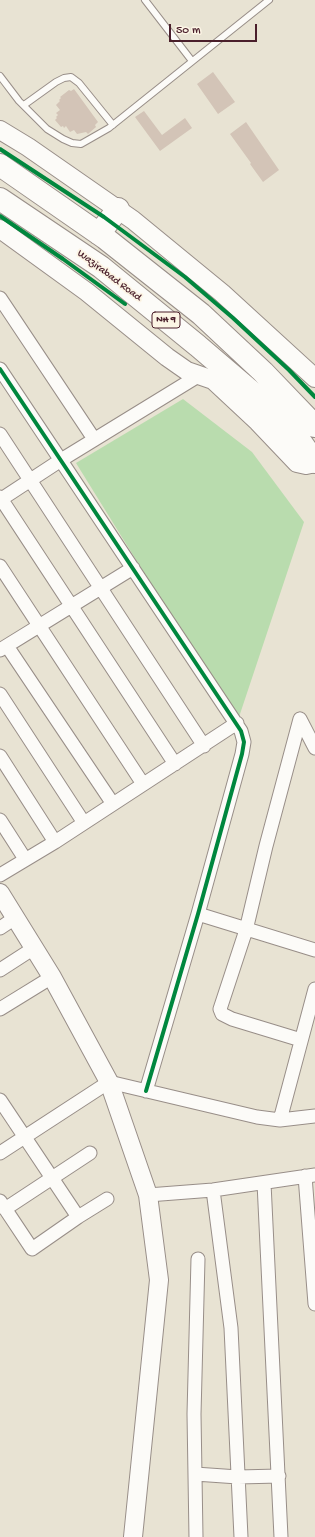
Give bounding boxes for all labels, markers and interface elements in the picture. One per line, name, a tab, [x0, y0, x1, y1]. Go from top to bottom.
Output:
scale bar	[171, 16, 259, 42]
text: 50 m	[176, 24, 201, 38]
street label: Wazirabad Road	[74, 247, 144, 305]
road number: NH 9	[152, 312, 180, 328]

